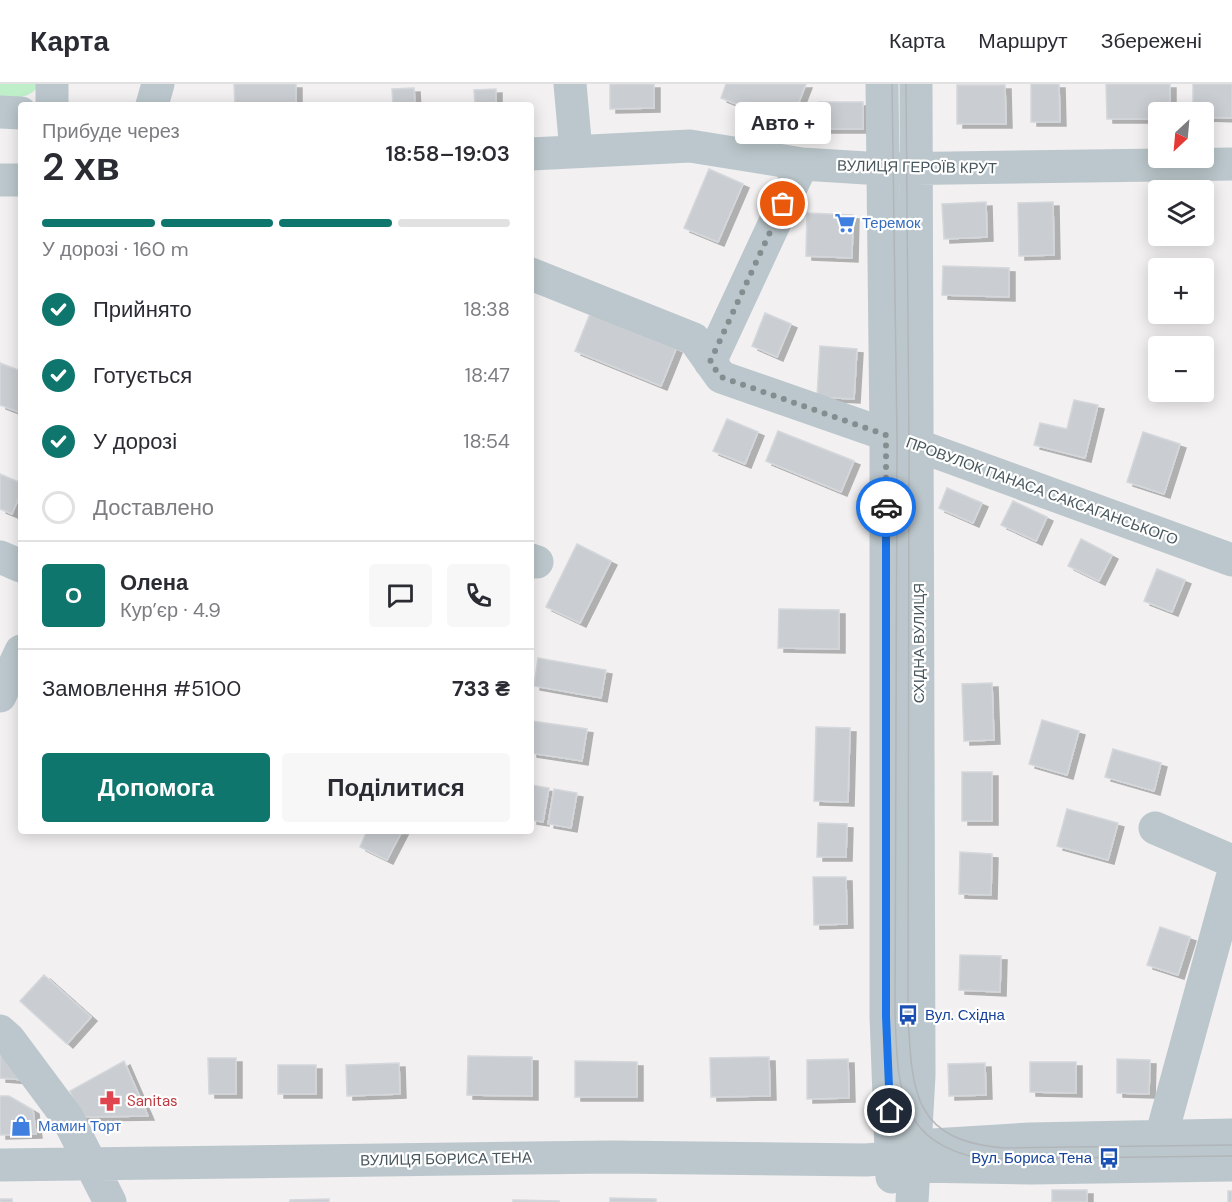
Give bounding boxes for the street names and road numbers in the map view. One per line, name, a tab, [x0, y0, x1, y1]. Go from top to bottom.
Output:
street label: ВУЛИЦЯ ГЕРОЇВ КРУТ	[837, 156, 997, 178]
street label: ПРОВУЛОК ПАНАСА САКСАГАНСЬКОГО	[903, 432, 1181, 550]
street label: СХІДНА ВУЛИЦЯ	[909, 583, 929, 703]
street label: ВУЛИЦЯ БОРИСА ТЕНА	[360, 1148, 532, 1170]

